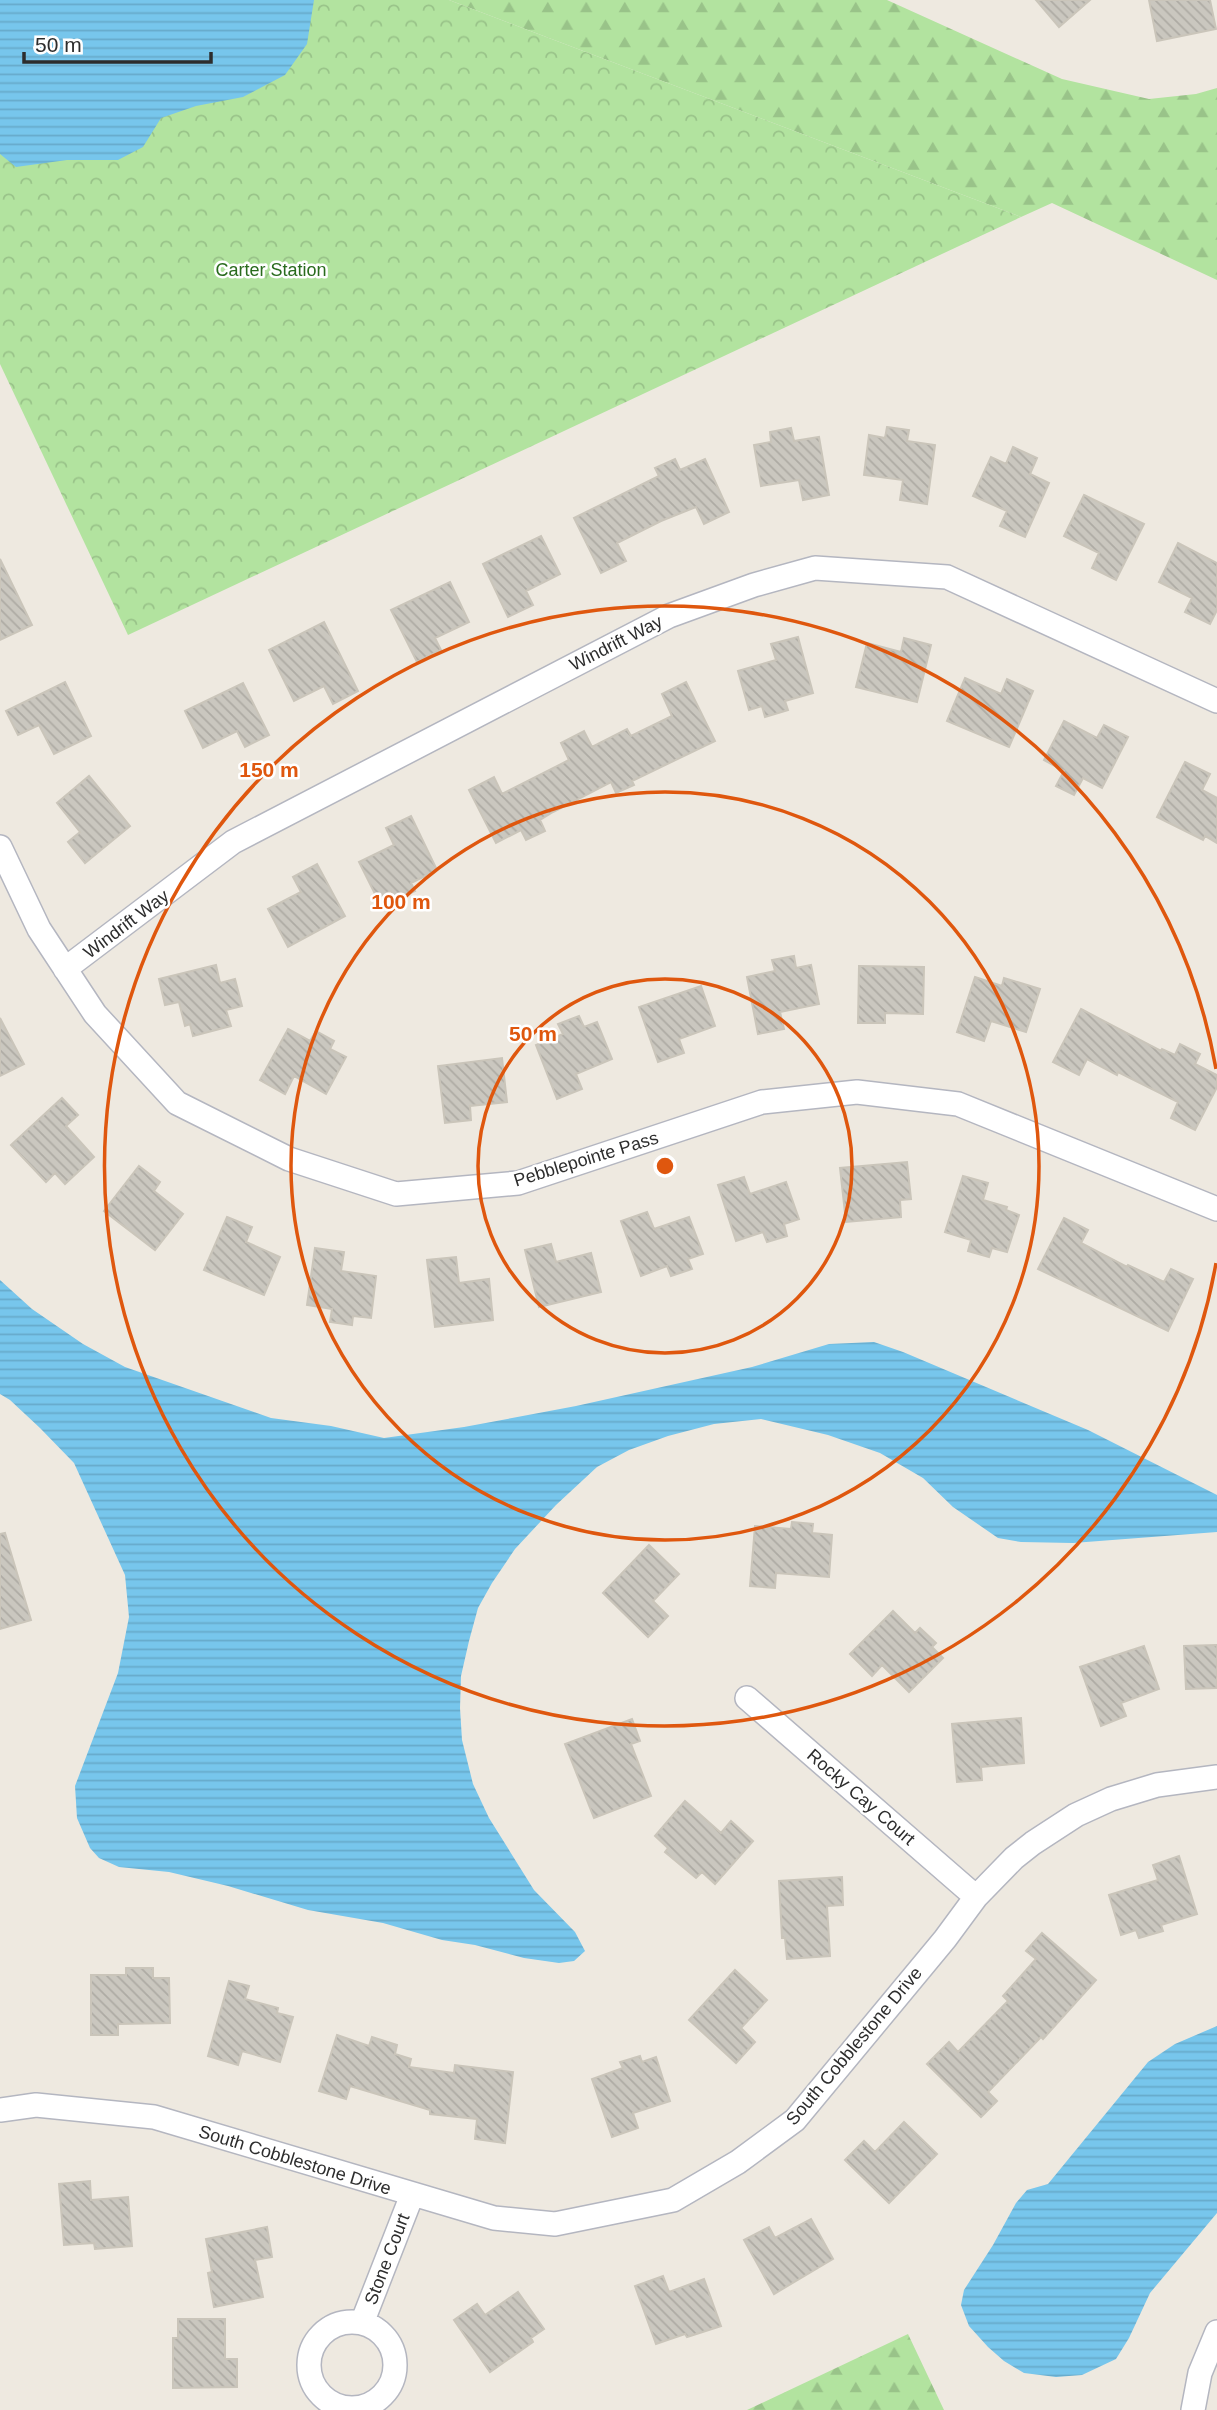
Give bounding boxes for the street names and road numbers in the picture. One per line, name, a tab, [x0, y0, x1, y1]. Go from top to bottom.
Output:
street label: Windrift Way	[566, 611, 666, 675]
street label: Windrift Way	[80, 886, 172, 962]
street label: Pebblepointe Pass	[511, 1127, 661, 1191]
street label: Rocky Cay Court	[803, 1745, 919, 1849]
street label: South Cobblestone Drive	[782, 1963, 926, 2129]
street label: South Cobblestone Drive	[196, 2121, 394, 2199]
street label: Stone Court	[360, 2211, 414, 2307]

